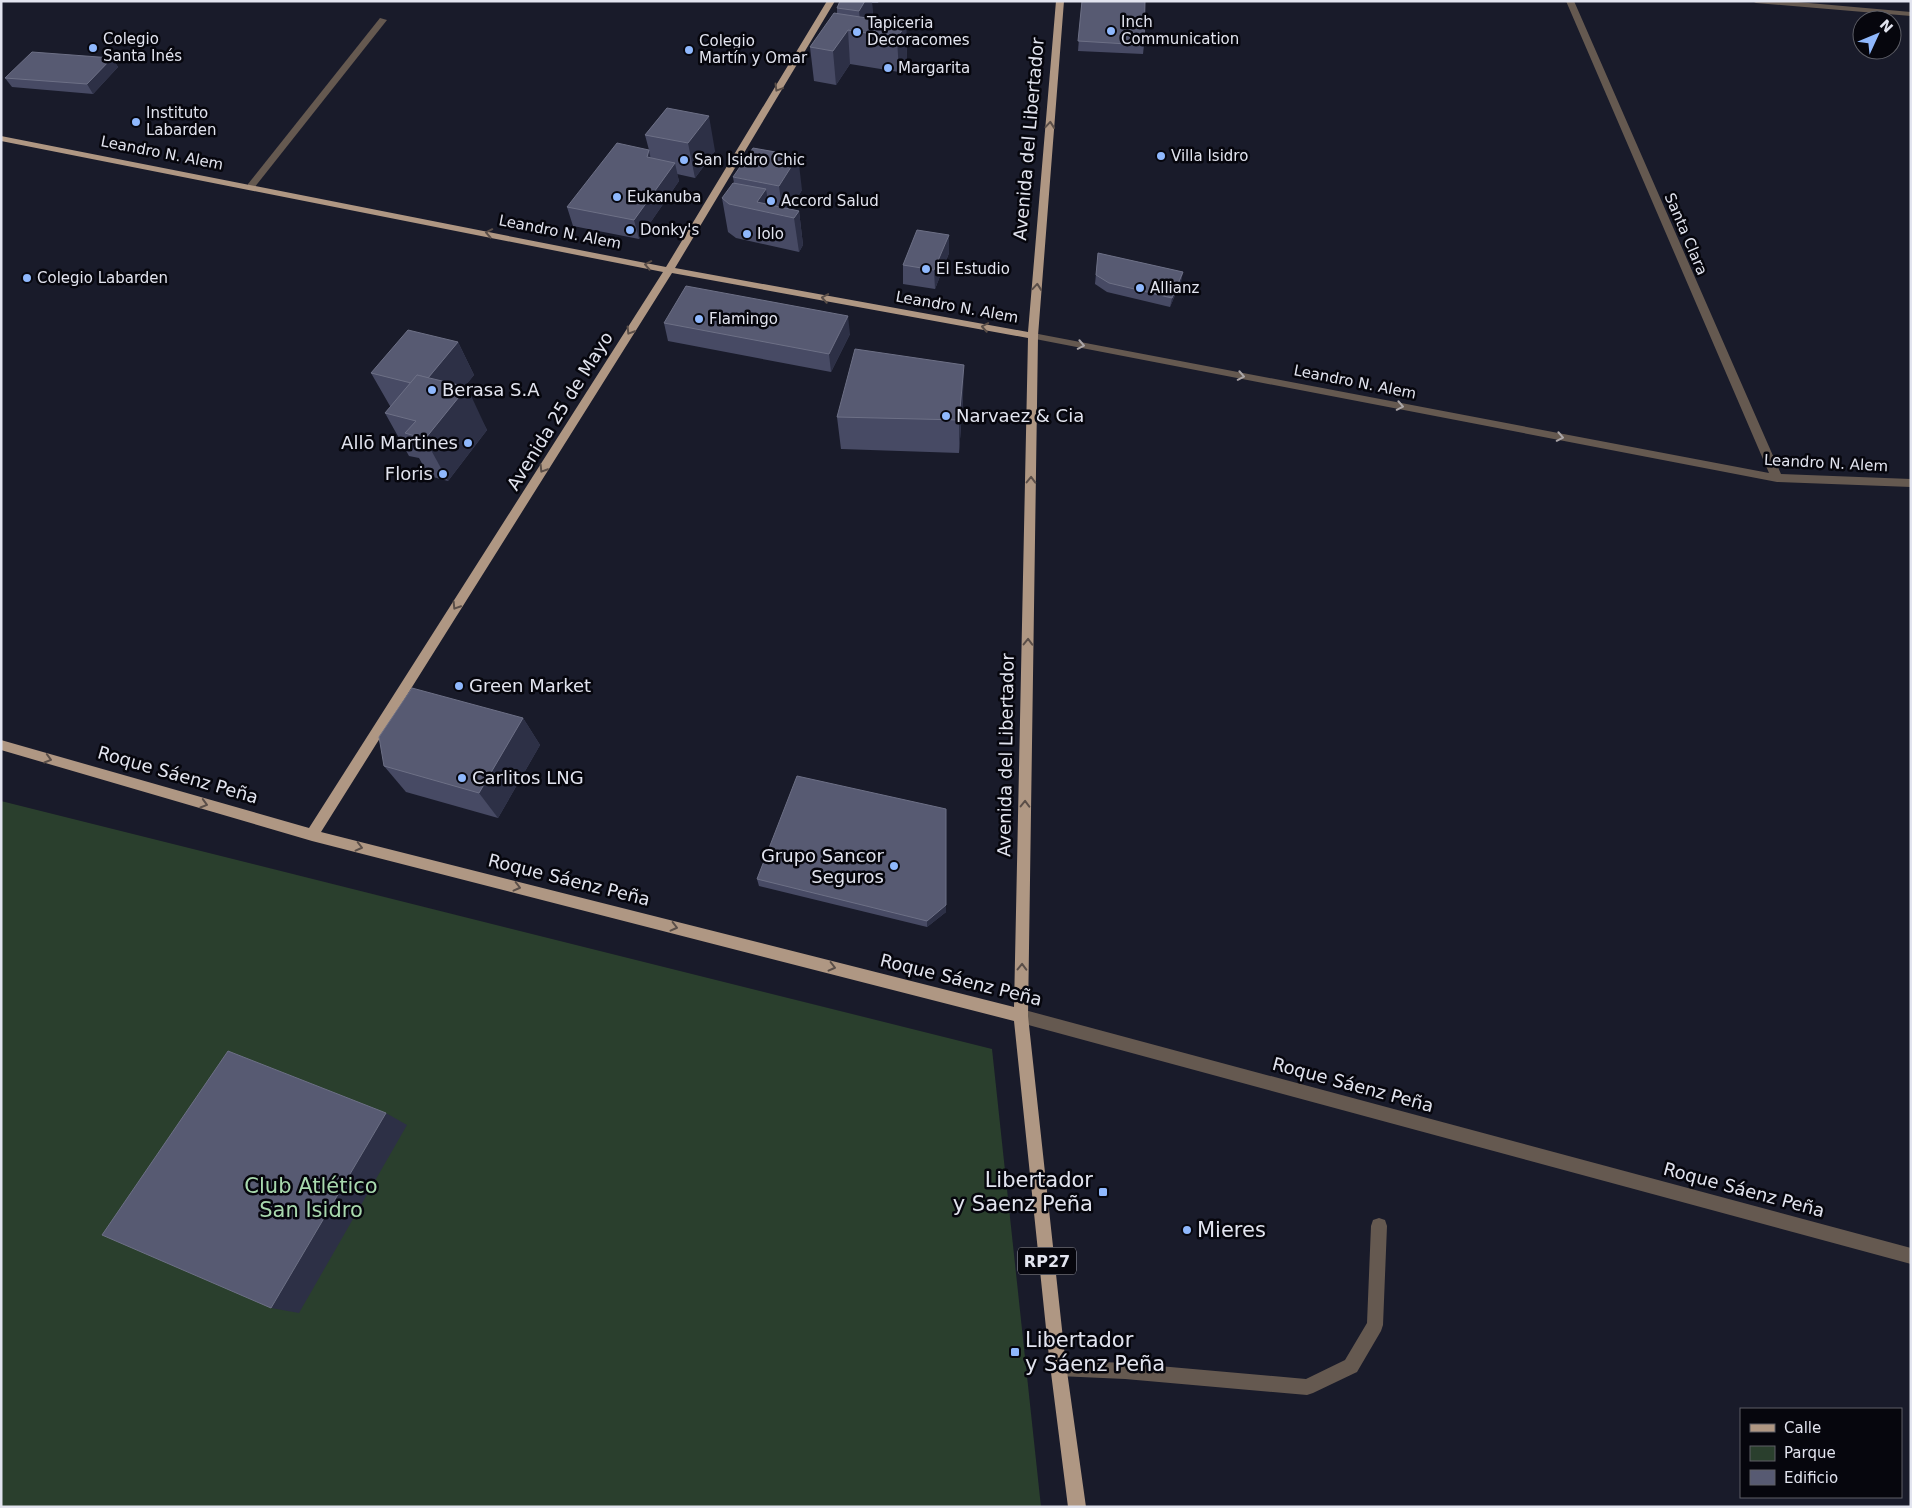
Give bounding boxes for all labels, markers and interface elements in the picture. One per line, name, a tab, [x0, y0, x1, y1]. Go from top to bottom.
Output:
north arrow	[1852, 10, 1902, 60]
place label: Inch Communication	[1121, 13, 1239, 48]
place label: Tapiceria Decoracomes	[866, 14, 970, 49]
text: N	[1877, 16, 1896, 36]
marker: Inch Communication	[1105, 25, 1117, 37]
marker: Tapiceria Decoracomes	[851, 26, 863, 38]
place label: Colegio Santa Inés	[103, 30, 182, 65]
place label: Colegio Martín y Omar	[699, 32, 808, 67]
street label: Avenida del Libertador	[1009, 36, 1048, 241]
marker: Colegio Santa Inés	[87, 42, 99, 54]
marker: Colegio Martín y Omar	[683, 44, 695, 56]
place label: Margarita	[898, 59, 970, 77]
marker: Margarita	[882, 62, 894, 74]
one-way arrow	[775, 83, 785, 92]
place label: Instituto Labarden	[146, 104, 216, 139]
marker: Instituto Labarden	[130, 116, 142, 128]
one-way arrow	[1044, 121, 1055, 129]
street label: Leandro N. Alem	[99, 132, 225, 174]
place label: Villa Isidro	[1171, 147, 1248, 165]
marker: Villa Isidro	[1155, 150, 1167, 162]
place label: San Isidro Chic	[694, 151, 805, 169]
marker: San Isidro Chic	[678, 154, 690, 166]
place label: Eukanuba	[627, 188, 701, 206]
street label: Santa Clara	[1661, 190, 1711, 278]
marker: Eukanuba	[611, 191, 623, 203]
place label: Accord Salud	[781, 192, 879, 210]
marker: Accord Salud	[765, 195, 777, 207]
street label: Leandro N. Alem	[497, 211, 623, 253]
place label: Donky's	[640, 221, 699, 239]
marker: Donky's	[624, 224, 636, 236]
place label: Iolo	[757, 225, 784, 243]
marker: Iolo	[741, 228, 753, 240]
one-way arrow	[485, 229, 493, 239]
place label: El Estudio	[936, 260, 1010, 278]
one-way arrow	[644, 261, 653, 271]
marker: El Estudio	[920, 263, 932, 275]
place label: Colegio Labarden	[37, 269, 168, 287]
marker: Colegio Labarden	[21, 272, 33, 284]
place label: Allianz	[1150, 279, 1199, 297]
marker: Allianz	[1134, 282, 1146, 294]
one-way arrow	[1031, 283, 1042, 291]
street label: Leandro N. Alem	[894, 287, 1020, 327]
one-way arrow	[821, 293, 830, 304]
place label: Flamingo	[709, 310, 778, 328]
marker: Flamingo	[693, 313, 705, 325]
one-way arrow	[981, 323, 990, 333]
one-way arrow	[627, 326, 636, 335]
street label: Avenida 25 de Mayo	[502, 328, 617, 494]
one-way arrow	[1077, 339, 1086, 350]
street label: Leandro N. Alem	[1292, 361, 1418, 403]
one-way arrow	[1236, 370, 1245, 380]
place label: Berasa S.A	[442, 379, 540, 400]
marker: Berasa S.A	[426, 384, 438, 396]
one-way arrow	[1396, 400, 1405, 411]
place label: Narvaez & Cia	[956, 405, 1084, 426]
marker: Narvaez & Cia	[940, 410, 952, 422]
one-way arrow	[1556, 431, 1564, 441]
place label: Allō Martines	[341, 432, 458, 453]
marker: Allō Martines	[462, 437, 474, 449]
street label: Leandro N. Alem	[1763, 451, 1889, 475]
place label: Floris	[385, 463, 433, 484]
one-way arrow	[540, 463, 549, 472]
marker: Floris	[437, 468, 449, 480]
one-way arrow	[1026, 475, 1036, 483]
one-way arrow	[453, 601, 463, 610]
one-way arrow	[1023, 638, 1033, 646]
street label: Avenida del Libertador	[993, 652, 1018, 857]
place label: Green Market	[469, 675, 591, 696]
marker: Green Market	[453, 680, 465, 692]
street label: Roque Sáenz Peña	[95, 742, 261, 808]
one-way arrow	[43, 753, 52, 763]
place label: Carlitos LNG	[472, 767, 584, 788]
marker: Carlitos LNG	[456, 772, 468, 784]
one-way arrow	[200, 798, 208, 808]
one-way arrow	[1020, 800, 1030, 808]
one-way arrow	[355, 841, 364, 852]
place label: Grupo Sancor Seguros	[761, 845, 885, 887]
street label: Roque Sáenz Peña	[486, 849, 652, 910]
marker: Grupo Sancor Seguros	[888, 860, 900, 872]
one-way arrow	[512, 881, 521, 892]
one-way arrow	[670, 921, 679, 932]
street label: Roque Sáenz Peña	[878, 949, 1044, 1010]
one-way arrow	[827, 962, 835, 972]
one-way arrow	[1017, 963, 1027, 970]
street label: Roque Sáenz Peña	[1270, 1053, 1436, 1116]
street label: Roque Sáenz Peña	[1661, 1158, 1827, 1221]
place label: Libertador y Saenz Peña	[953, 1168, 1093, 1216]
park label: Club Atlético San Isidro	[244, 1174, 378, 1222]
marker: Libertador y Saenz Peña	[1097, 1186, 1109, 1198]
place label: Mieres	[1197, 1218, 1266, 1242]
marker: Mieres	[1181, 1224, 1193, 1236]
road number: RP27	[1018, 1248, 1076, 1274]
place label: Libertador y Sáenz Peña	[1025, 1328, 1165, 1376]
marker: Libertador y Sáenz Peña	[1009, 1346, 1021, 1358]
legend	[1740, 1408, 1902, 1498]
text: Calle	[1784, 1419, 1821, 1437]
text: Parque	[1784, 1444, 1836, 1462]
text: Edificio	[1784, 1469, 1838, 1487]

